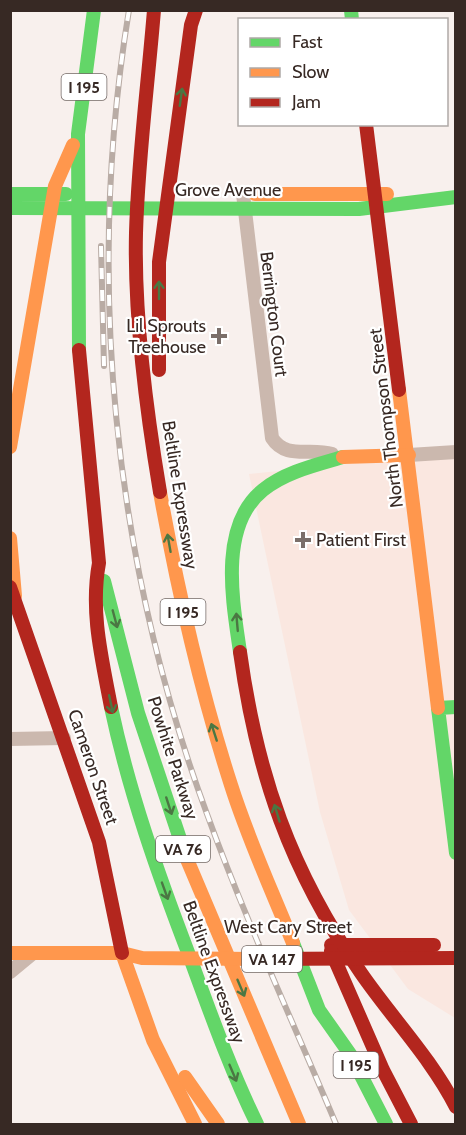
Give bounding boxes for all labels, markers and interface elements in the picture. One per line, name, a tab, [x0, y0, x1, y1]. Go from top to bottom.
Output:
legend	[238, 18, 448, 126]
text: Fast	[292, 31, 323, 53]
text: Slow	[292, 61, 329, 83]
road number: I 195	[62, 74, 106, 100]
one-way arrow	[175, 87, 186, 107]
text: Jam	[291, 91, 321, 113]
street label: Grove Avenue	[175, 179, 281, 201]
street label: Berrington Court	[255, 250, 293, 378]
one-way arrow	[153, 281, 165, 301]
place label: Lil Sprouts Treehouse	[126, 315, 206, 358]
marker: Lil Sprouts Treehouse	[210, 327, 228, 345]
street label: North Thompson Street	[364, 327, 408, 509]
street label: Beltline Expressway	[157, 419, 203, 571]
place label: Patient First	[316, 529, 406, 551]
marker: Patient First	[294, 531, 312, 549]
one-way arrow	[164, 534, 175, 553]
road number: I 195	[160, 599, 206, 625]
one-way arrow	[109, 610, 121, 629]
one-way arrow	[231, 613, 242, 633]
street label: Powhite Parkway	[143, 693, 203, 823]
one-way arrow	[105, 694, 117, 713]
street label: Cameron Street	[63, 706, 123, 828]
one-way arrow	[208, 723, 219, 742]
one-way arrow	[165, 796, 176, 815]
one-way arrow	[271, 804, 282, 823]
road number: VA 76	[156, 836, 210, 862]
one-way arrow	[160, 881, 171, 900]
street label: Beltline Expressway	[178, 898, 250, 1046]
street label: West Cary Street	[224, 916, 352, 938]
road number: VA 147	[242, 946, 302, 972]
one-way arrow	[236, 978, 247, 996]
road number: I 195	[334, 1052, 378, 1078]
one-way arrow	[228, 1064, 239, 1082]

